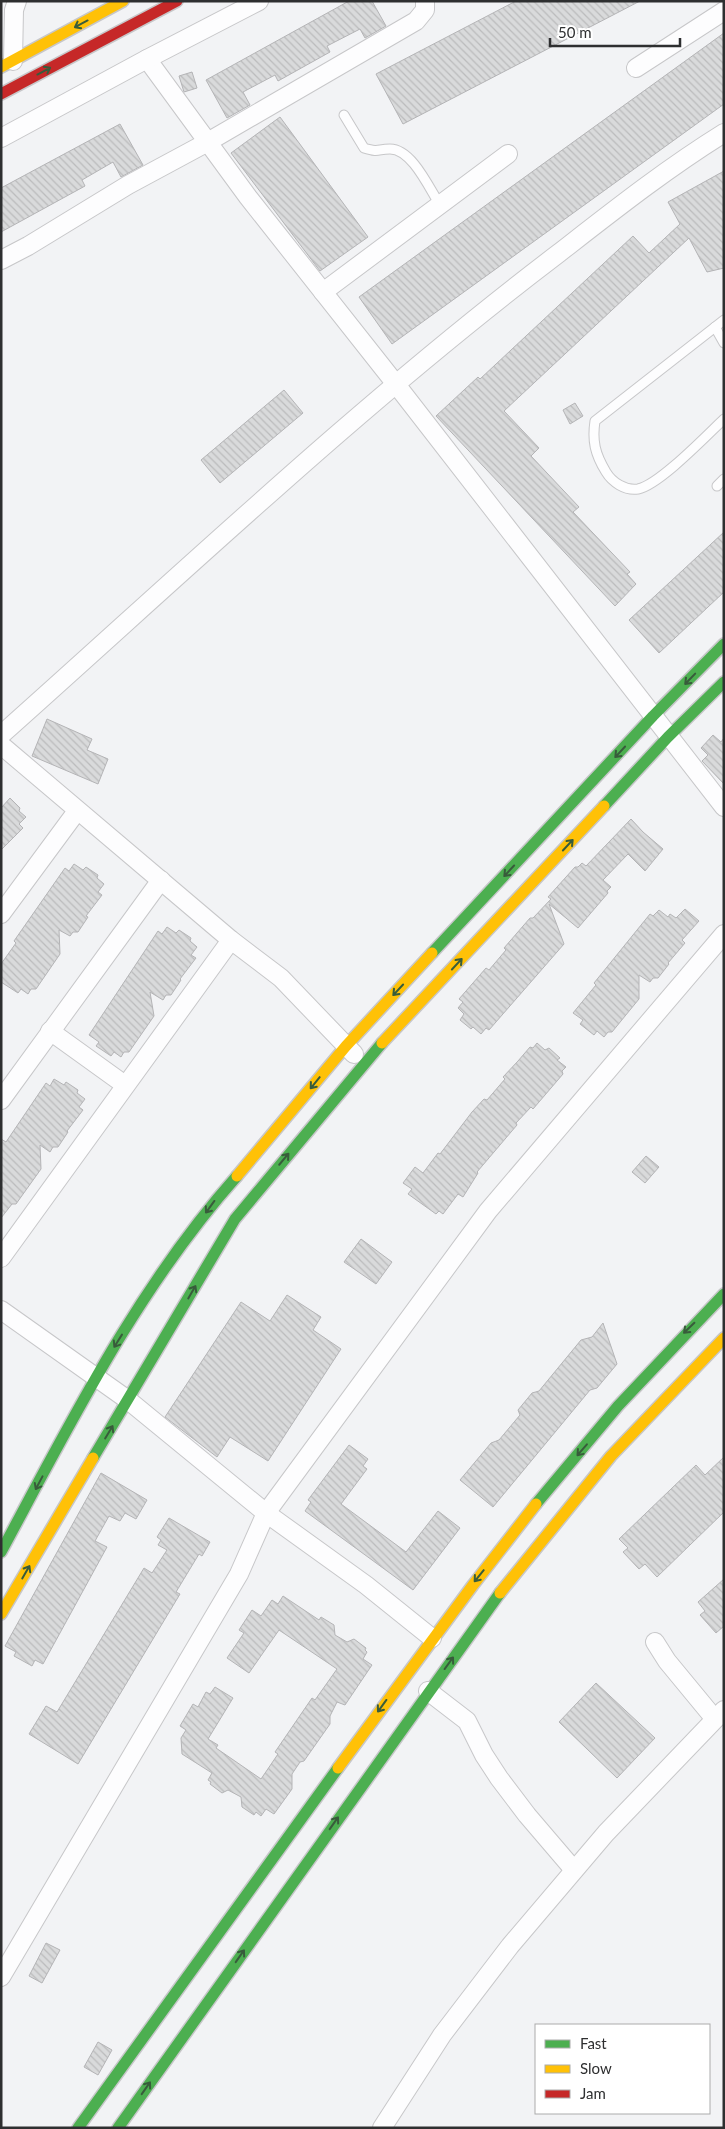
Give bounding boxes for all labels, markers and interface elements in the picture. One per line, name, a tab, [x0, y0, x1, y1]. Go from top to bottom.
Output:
scale bar	[550, 15, 680, 47]
one-way arrow	[73, 19, 88, 29]
text: 50 m	[558, 23, 592, 41]
one-way arrow	[37, 66, 52, 76]
one-way arrow	[684, 672, 696, 685]
one-way arrow	[614, 745, 626, 758]
one-way arrow	[562, 838, 574, 851]
one-way arrow	[503, 864, 515, 877]
one-way arrow	[451, 957, 463, 970]
one-way arrow	[392, 983, 404, 996]
one-way arrow	[310, 1077, 321, 1090]
one-way arrow	[278, 1153, 290, 1166]
one-way arrow	[205, 1200, 216, 1213]
one-way arrow	[187, 1286, 197, 1300]
one-way arrow	[683, 1322, 695, 1334]
one-way arrow	[113, 1334, 124, 1348]
one-way arrow	[104, 1426, 114, 1440]
one-way arrow	[576, 1443, 587, 1456]
one-way arrow	[34, 1475, 44, 1490]
one-way arrow	[21, 1565, 31, 1579]
one-way arrow	[473, 1569, 484, 1582]
one-way arrow	[444, 1656, 454, 1670]
one-way arrow	[377, 1699, 387, 1713]
one-way arrow	[329, 1816, 339, 1830]
one-way arrow	[235, 1949, 245, 1963]
legend	[535, 2024, 710, 2114]
text: Fast	[580, 2034, 607, 2052]
text: Slow	[580, 2059, 612, 2077]
one-way arrow	[141, 2081, 151, 2095]
text: Jam	[580, 2084, 606, 2102]

